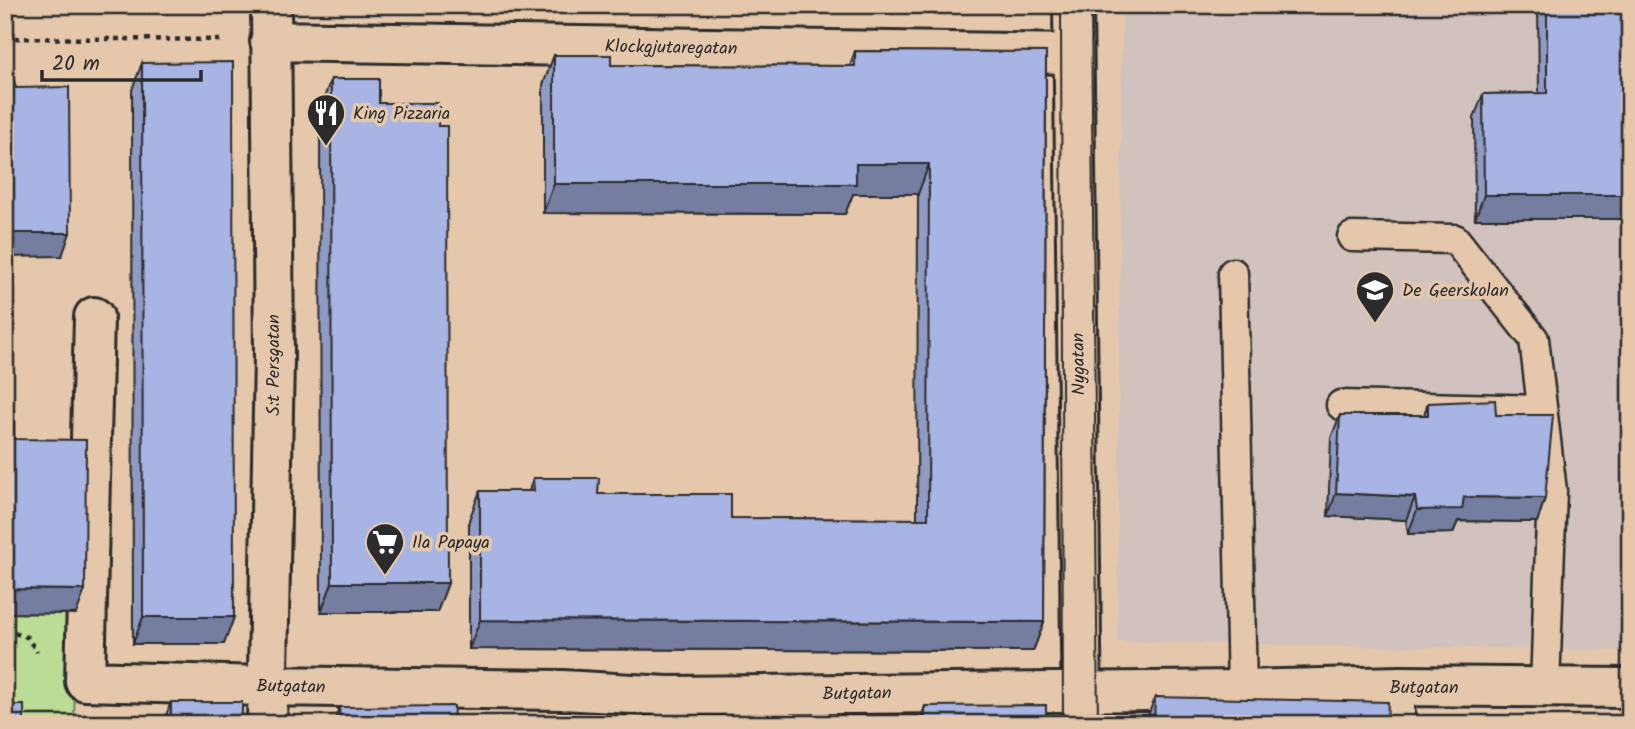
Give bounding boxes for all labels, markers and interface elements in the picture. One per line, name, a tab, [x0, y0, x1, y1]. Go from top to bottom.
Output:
street label: Klockgjutaregatan	[604, 33, 738, 64]
scale bar	[42, 38, 201, 82]
text: 20 m	[52, 48, 100, 81]
restaurant icon: King Pizzaria	[305, 92, 347, 147]
place label: King Pizzaria	[353, 100, 450, 129]
school or university icon: De Geerskolan	[1354, 269, 1396, 324]
place label: De Geerskolan	[1402, 277, 1509, 306]
street label: S:t Persgatan	[260, 314, 289, 416]
street label: Nygatan	[1064, 332, 1095, 396]
supermarket icon: Ila Papaya	[364, 521, 406, 576]
place label: Ila Papaya	[412, 529, 490, 558]
street label: Butgatan	[256, 672, 326, 703]
street label: Butgatan	[1389, 674, 1459, 703]
street label: Butgatan	[822, 679, 892, 710]

